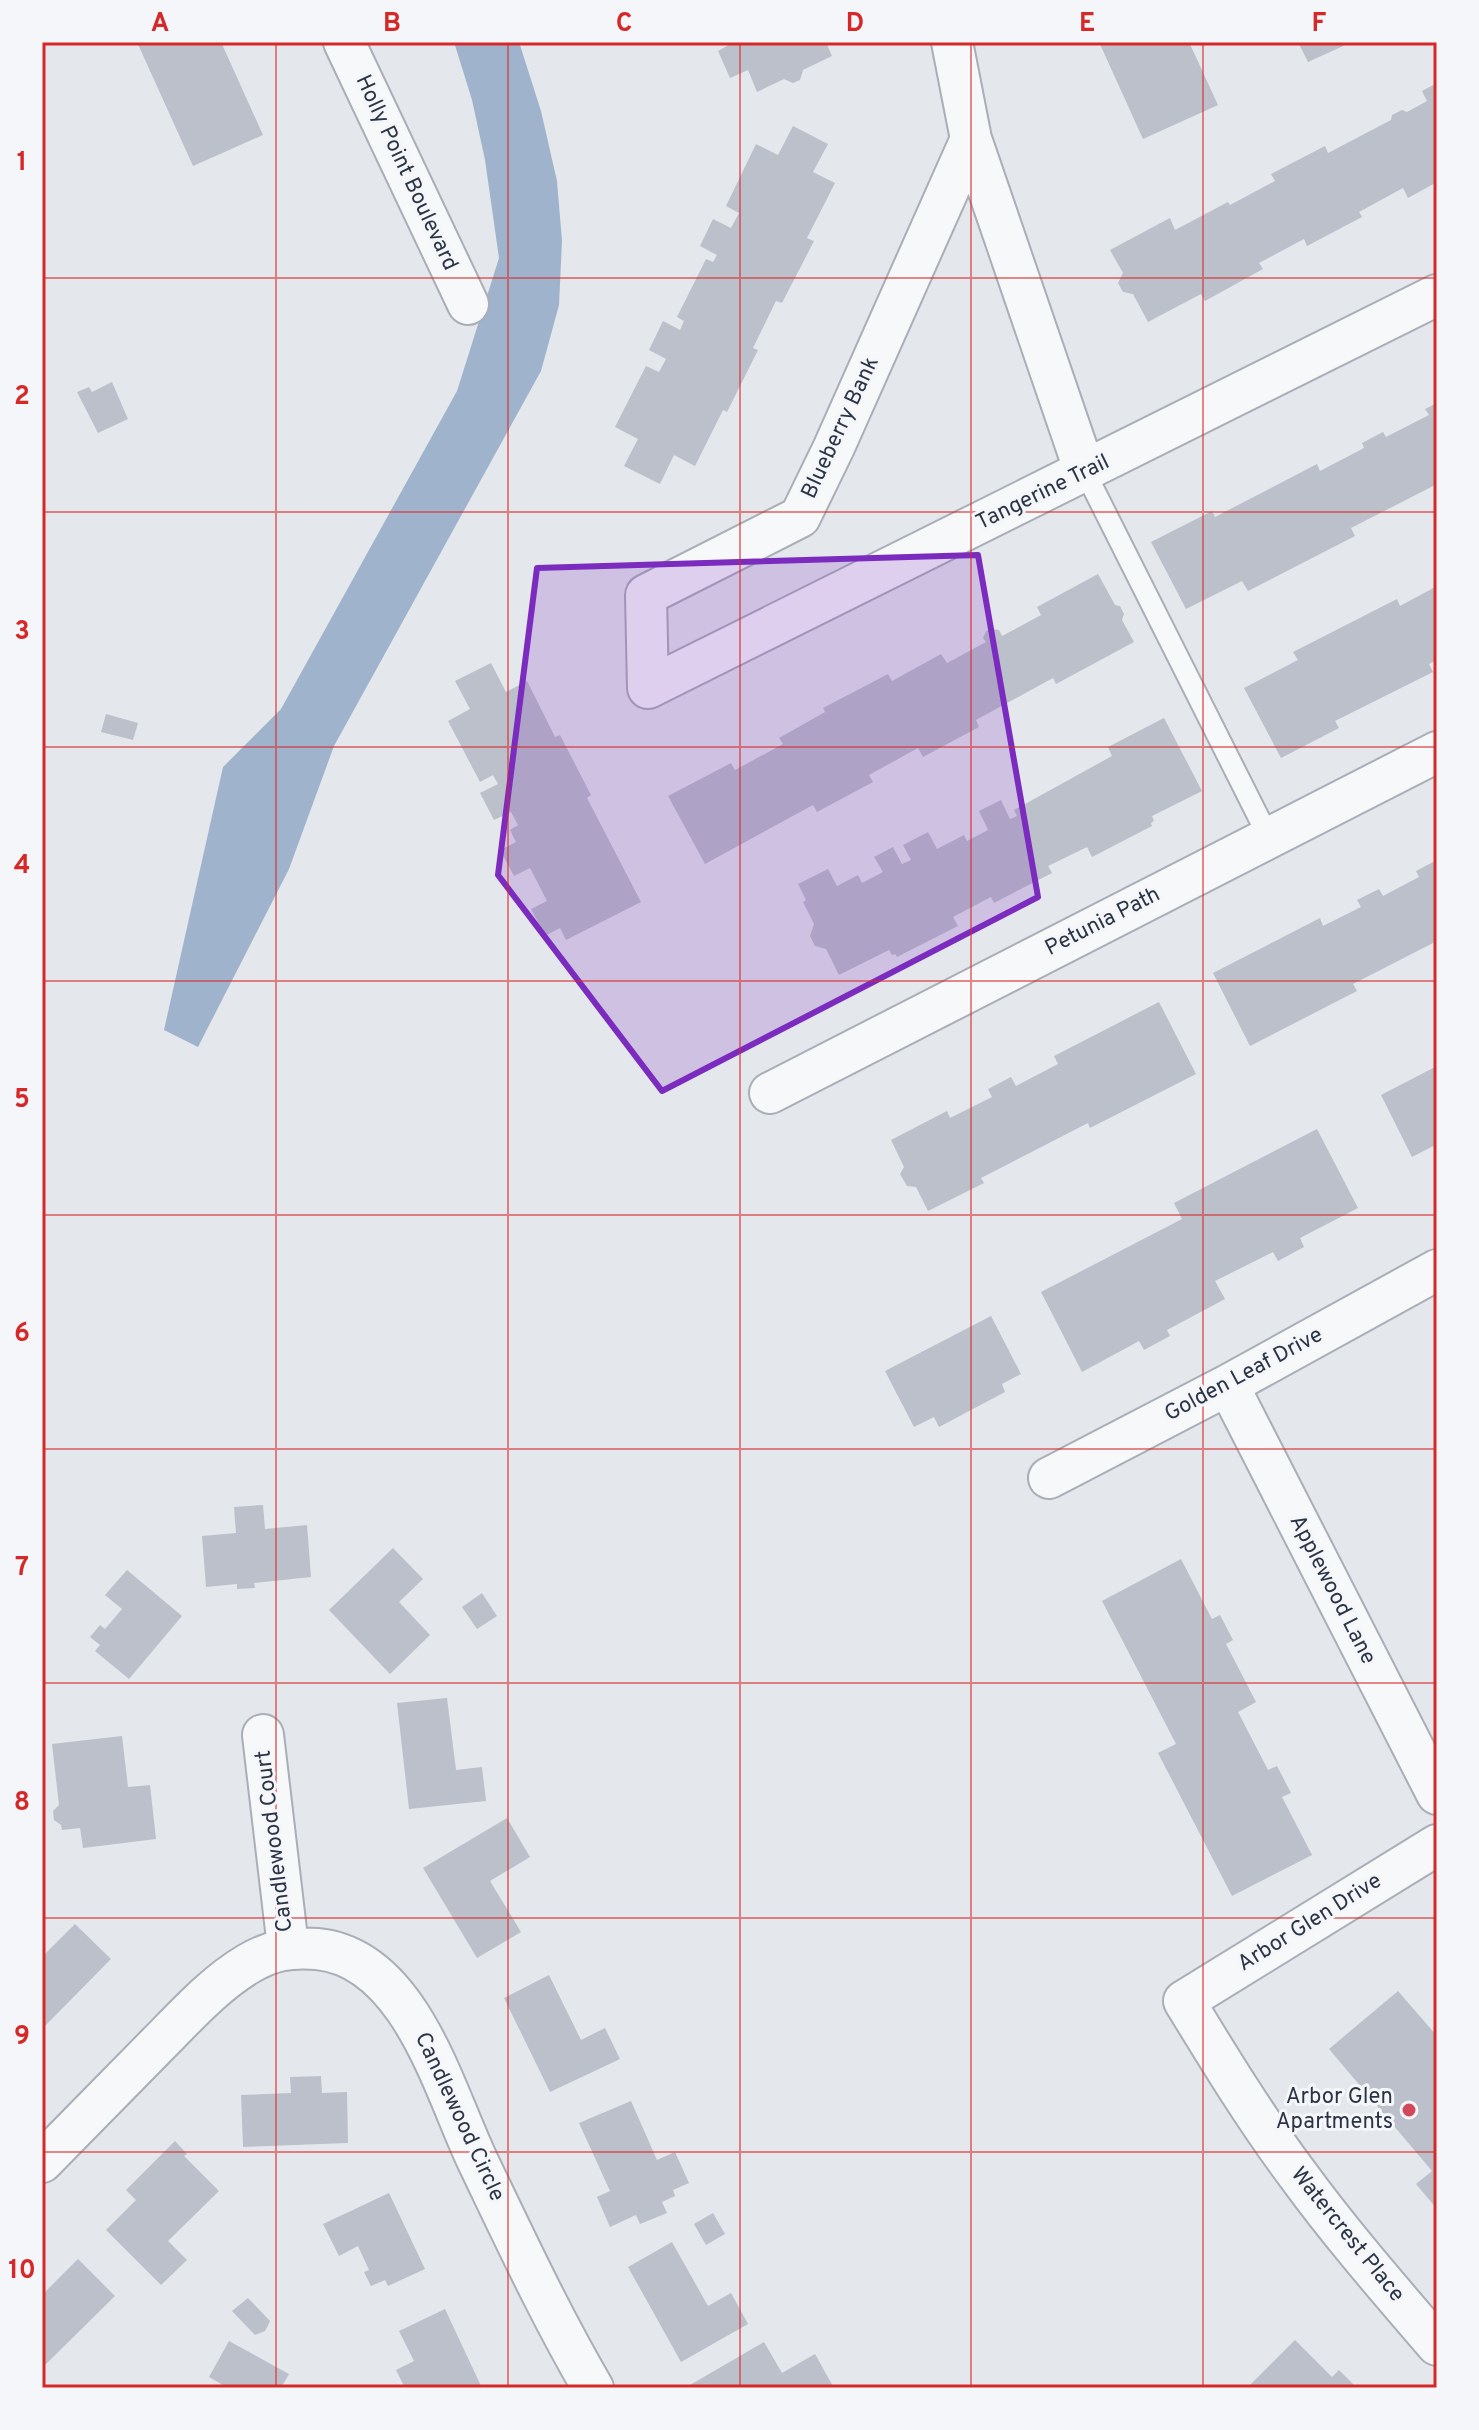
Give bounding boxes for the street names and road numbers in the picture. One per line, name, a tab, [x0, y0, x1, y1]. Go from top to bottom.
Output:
street label: Holly Point Boulevard	[349, 71, 463, 275]
street label: Blueberry Bank	[796, 353, 886, 503]
street label: Tangerine Trail	[972, 449, 1114, 537]
street label: Petunia Path	[1041, 881, 1165, 963]
street label: Golden Leaf Drive	[1160, 1322, 1328, 1428]
street label: Applewood Lane	[1283, 1511, 1381, 1669]
street label: Candlewood Court	[250, 1748, 300, 1934]
street label: Arbor Glen Drive	[1233, 1868, 1387, 1978]
street label: Candlewood Circle	[408, 2028, 510, 2206]
street label: Watercrest Place	[1284, 2162, 1410, 2308]

